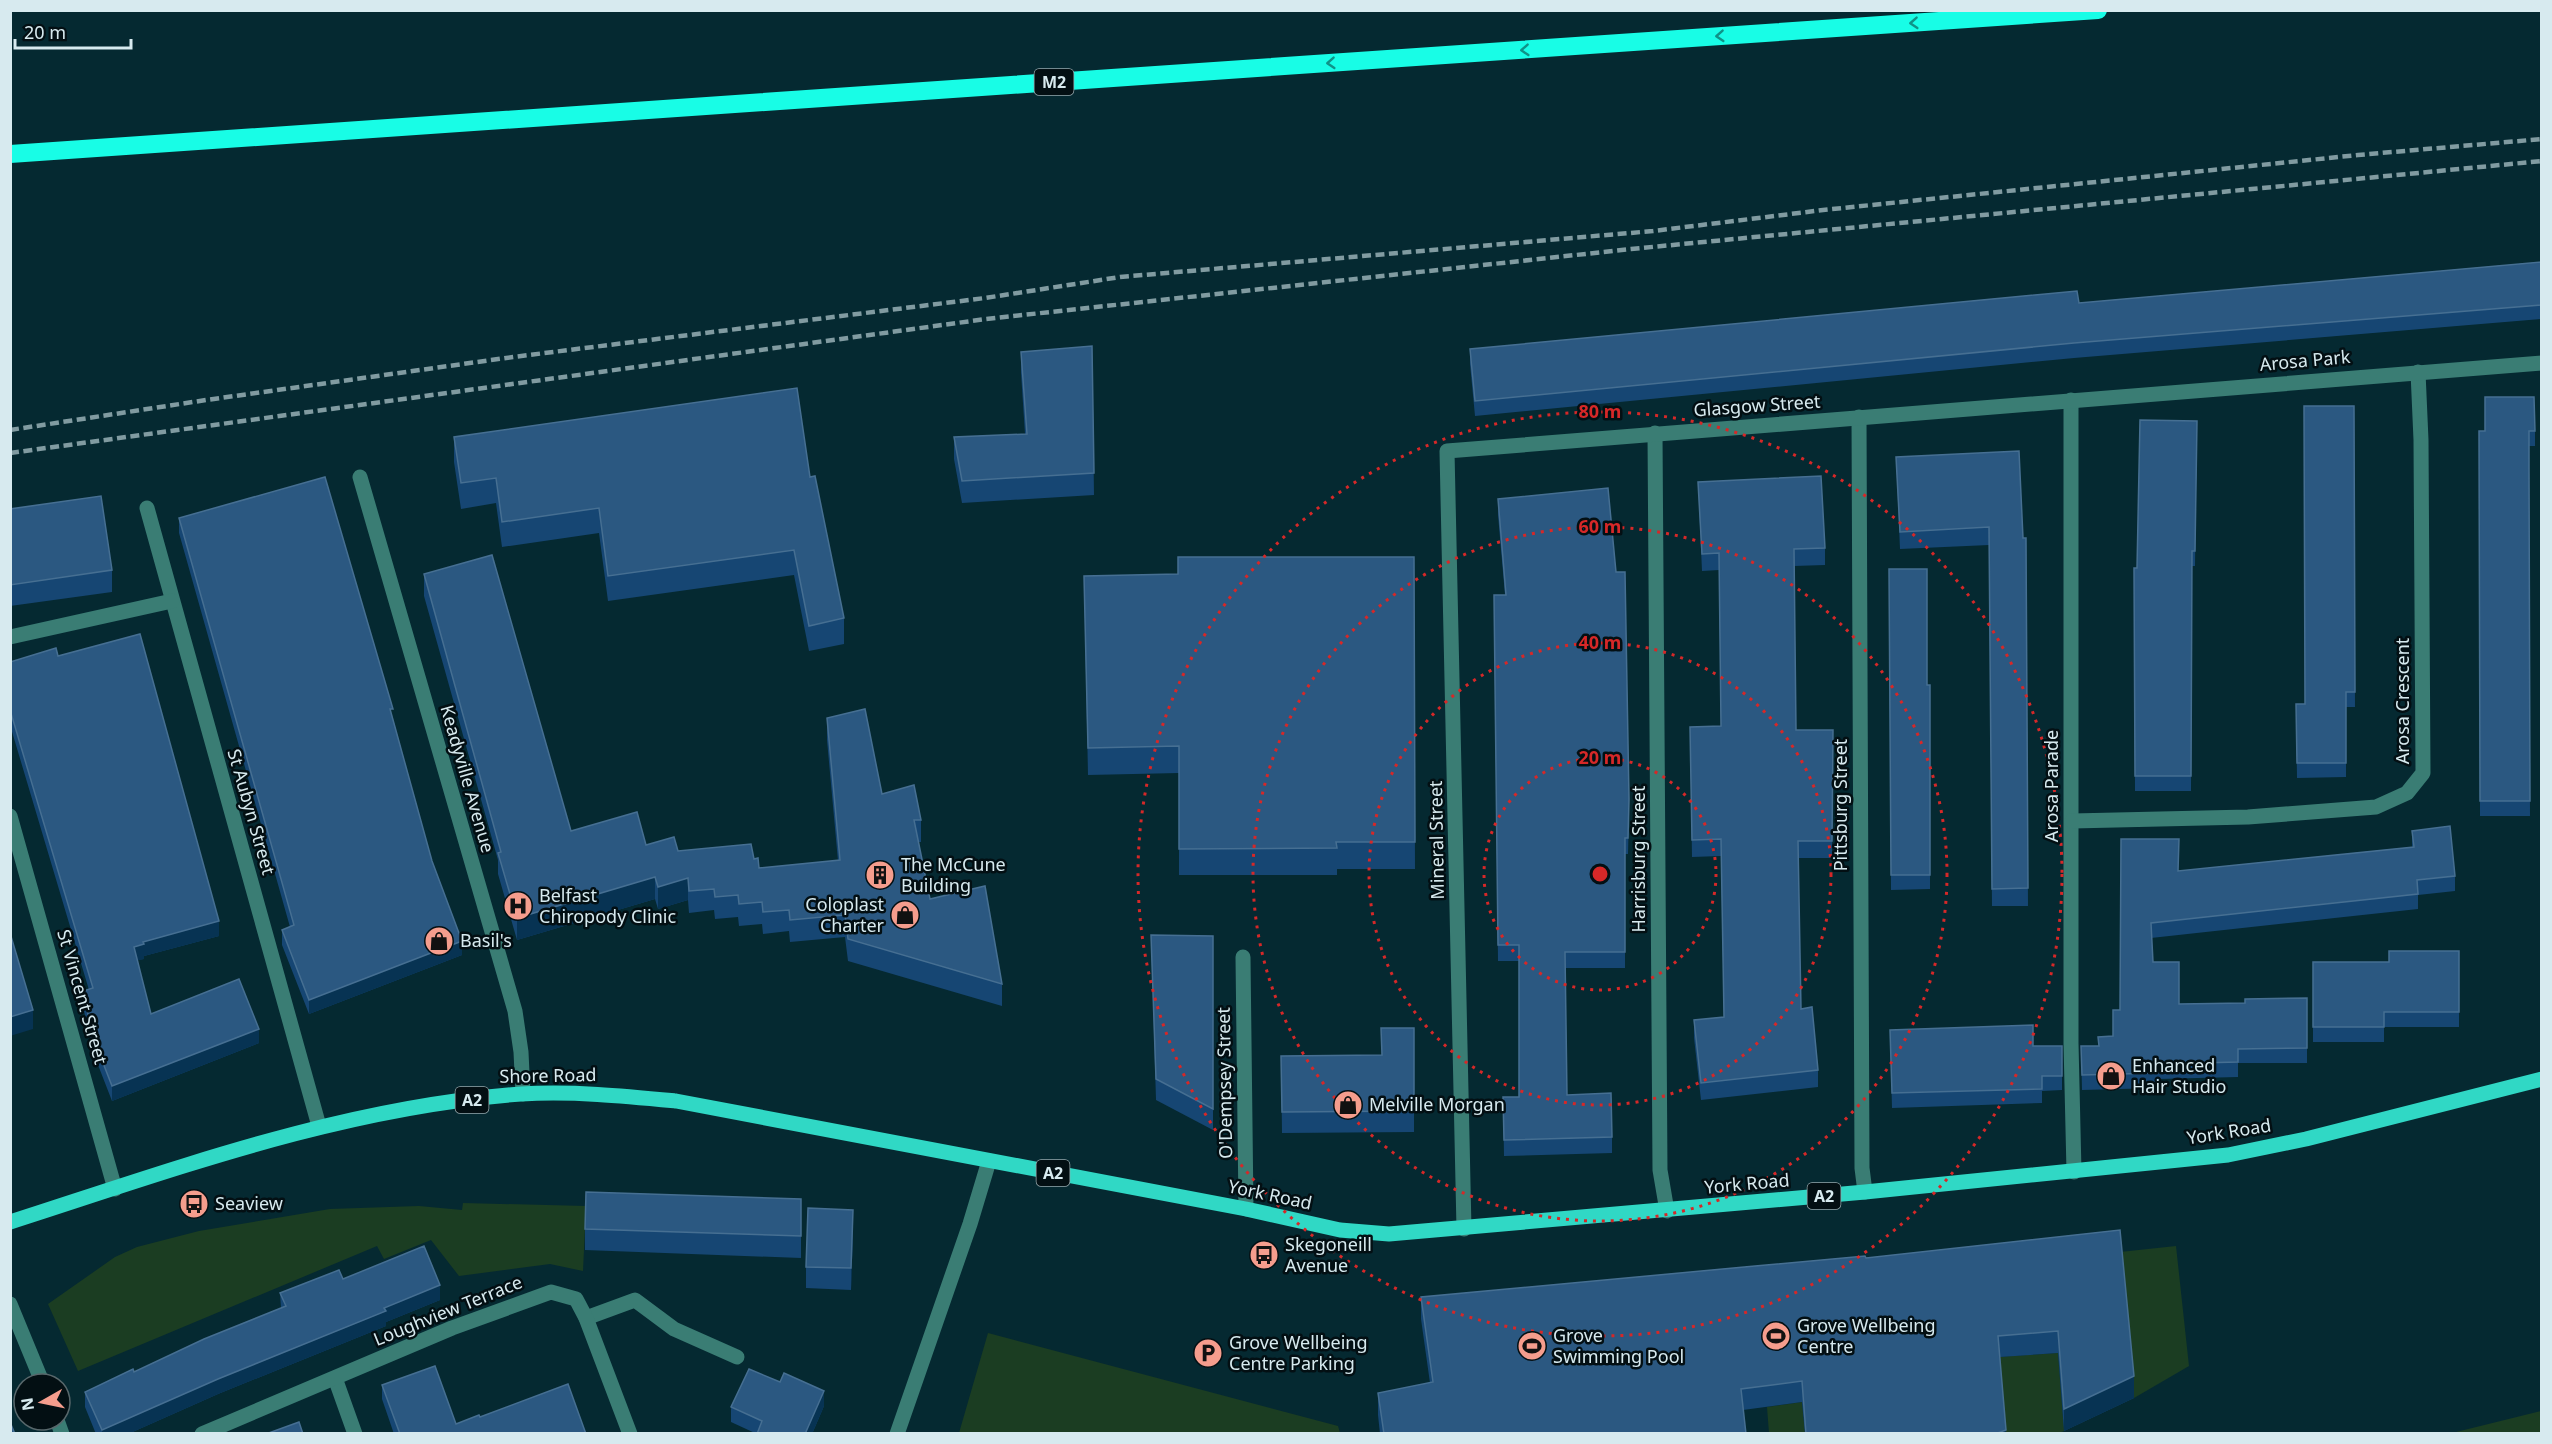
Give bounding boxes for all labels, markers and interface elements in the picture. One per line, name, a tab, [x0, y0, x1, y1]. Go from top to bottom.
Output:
scale bar	[15, 12, 130, 50]
one-way arrow	[1910, 16, 1919, 29]
text: 20 m	[24, 20, 66, 44]
one-way arrow	[1715, 30, 1724, 43]
one-way arrow	[1521, 43, 1530, 56]
one-way arrow	[1326, 56, 1335, 69]
road number: M2	[1034, 69, 1074, 95]
street label: Arosa Park	[2259, 344, 2352, 376]
street label: Glasgow Street	[1693, 389, 1822, 421]
text: 80 m	[1579, 399, 1621, 423]
text: 60 m	[1579, 514, 1621, 538]
text: 40 m	[1579, 630, 1621, 654]
street label: Arosa Crescent	[2390, 637, 2414, 764]
street label: Keadyville Avenue	[435, 702, 501, 855]
street label: Arosa Parade	[2039, 730, 2063, 842]
street label: Pittsburg Street	[1828, 738, 1852, 871]
text: 20 m	[1579, 745, 1621, 769]
street label: St Aubyn Street	[223, 746, 282, 878]
street label: Mineral Street	[1423, 780, 1449, 900]
street label: Harrisburg Street	[1626, 785, 1650, 933]
place label: The McCune Building	[901, 852, 1006, 897]
building icon: The McCune Building	[864, 859, 896, 891]
centre of rings	[1590, 864, 1610, 884]
place label: Belfast Chiropody Clinic	[539, 883, 676, 928]
hospital icon: Belfast Chiropody Clinic	[502, 890, 534, 922]
place label: Coloplast Charter	[805, 892, 885, 937]
shop icon: Coloplast Charter	[889, 899, 921, 931]
shop icon: Basil's	[423, 925, 455, 957]
street label: St Vincent Street	[52, 927, 114, 1067]
place label: Basil's	[460, 928, 512, 952]
street label: O'Dempsey Street	[1211, 1006, 1237, 1159]
place label: Enhanced Hair Studio	[2132, 1053, 2226, 1098]
shop icon: Enhanced Hair Studio	[2095, 1060, 2127, 1092]
street label: Shore Road	[499, 1062, 597, 1088]
road number: A2	[456, 1087, 488, 1113]
shop icon: Melville Morgan	[1332, 1089, 1364, 1121]
place label: Melville Morgan	[1369, 1092, 1505, 1116]
street label: York Road	[2185, 1112, 2273, 1150]
road number: A2	[1036, 1160, 1070, 1186]
street label: York Road	[1703, 1167, 1790, 1199]
street label: York Road	[1226, 1173, 1314, 1215]
road number: A2	[1808, 1183, 1840, 1209]
bus stop icon: Seaview	[178, 1188, 210, 1220]
place label: Seaview	[215, 1191, 283, 1215]
place label: Skegoneill Avenue	[1285, 1232, 1372, 1277]
bus stop icon: Skegoneill Avenue	[1248, 1239, 1280, 1271]
street label: Loughview Terrace	[370, 1269, 526, 1351]
place label: Grove Wellbeing Centre	[1797, 1313, 1936, 1358]
sports icon: Grove Wellbeing Centre	[1760, 1320, 1792, 1352]
place label: Grove Swimming Pool	[1553, 1323, 1684, 1368]
place label: Grove Wellbeing Centre Parking	[1229, 1330, 1368, 1375]
sports icon: Grove Swimming Pool	[1516, 1330, 1548, 1362]
parking icon: Grove Wellbeing Centre Parking	[1192, 1337, 1224, 1369]
north arrow	[12, 1372, 72, 1432]
text: N	[15, 1396, 39, 1412]

